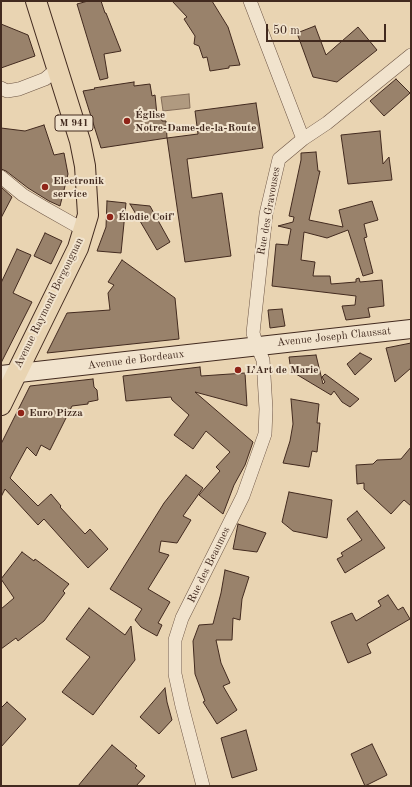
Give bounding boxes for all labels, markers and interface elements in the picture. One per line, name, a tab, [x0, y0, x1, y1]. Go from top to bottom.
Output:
scale bar	[268, 16, 388, 42]
text: 50 m	[273, 25, 300, 37]
place label: Église Notre-Dame-de-la-Route	[135, 108, 256, 134]
road number: M 941	[55, 115, 93, 131]
marker: Église Notre-Dame-de-la-Route	[122, 116, 132, 126]
street label: Rue des Gravouses	[255, 166, 283, 256]
place label: Electronik service	[53, 174, 104, 200]
marker: Electronik service	[40, 182, 50, 192]
place label: Élodie Coif'	[118, 210, 175, 224]
marker: Élodie Coif'	[105, 212, 115, 222]
street label: Avenue Raymond Bergougnan	[12, 236, 86, 370]
street label: Avenue Joseph Claussat	[276, 324, 392, 350]
street label: Avenue de Bordeaux	[87, 348, 185, 372]
place label: L’Art de Marie	[246, 363, 319, 377]
marker: L’Art de Marie	[233, 365, 243, 375]
place label: Euro Pizza	[29, 406, 83, 420]
marker: Euro Pizza	[16, 408, 26, 418]
street label: Rue des Beaumes	[185, 525, 233, 605]

